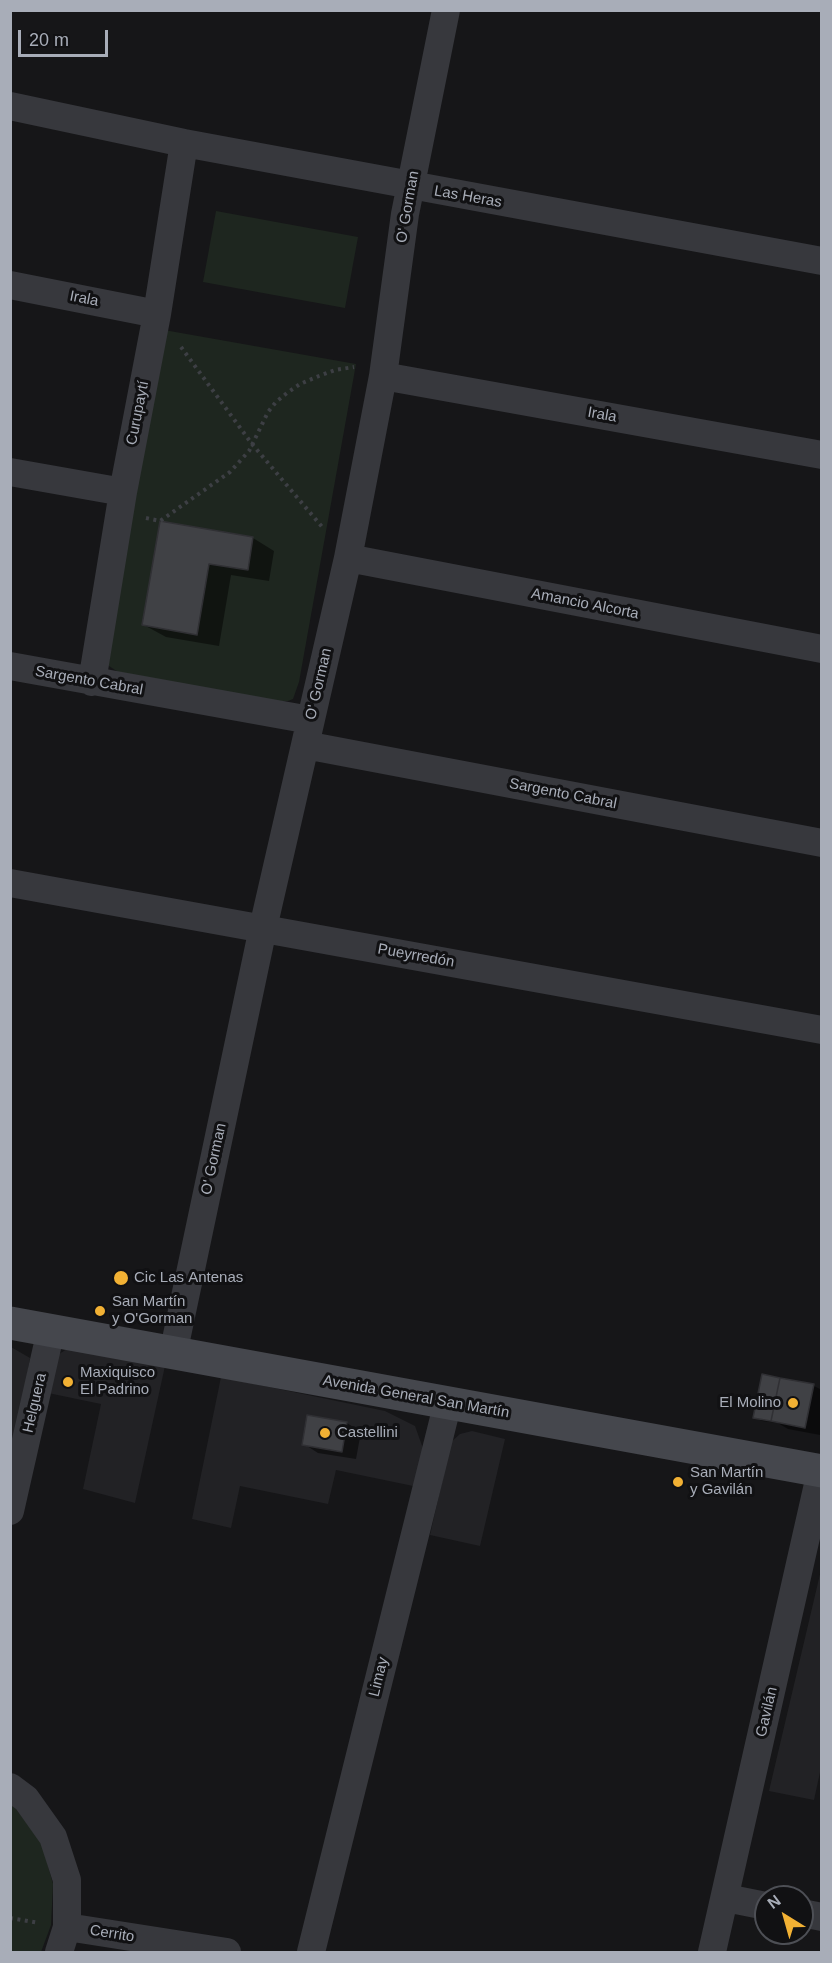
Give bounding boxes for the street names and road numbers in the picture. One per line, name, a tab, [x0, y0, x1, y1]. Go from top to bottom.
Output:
street label: O' Gorman	[393, 170, 423, 244]
street label: Las Heras	[433, 182, 503, 212]
street label: Irala	[68, 287, 100, 311]
street label: Curupaytí	[123, 379, 153, 447]
street label: Irala	[586, 404, 618, 426]
street label: Amancio Alcorta	[530, 585, 640, 623]
street label: O' Gorman	[302, 646, 336, 722]
street label: Sargento Cabral	[34, 663, 144, 699]
street label: Sargento Cabral	[508, 775, 618, 813]
street label: Pueyrredón	[376, 940, 456, 972]
street label: O' Gorman	[198, 1121, 230, 1197]
street label: Helguera	[19, 1371, 51, 1435]
street label: Avenida General San Martín	[321, 1372, 511, 1422]
street label: Limay	[365, 1655, 393, 1699]
street label: Gavilán	[753, 1685, 781, 1739]
street label: Cerrito	[88, 1922, 136, 1946]

